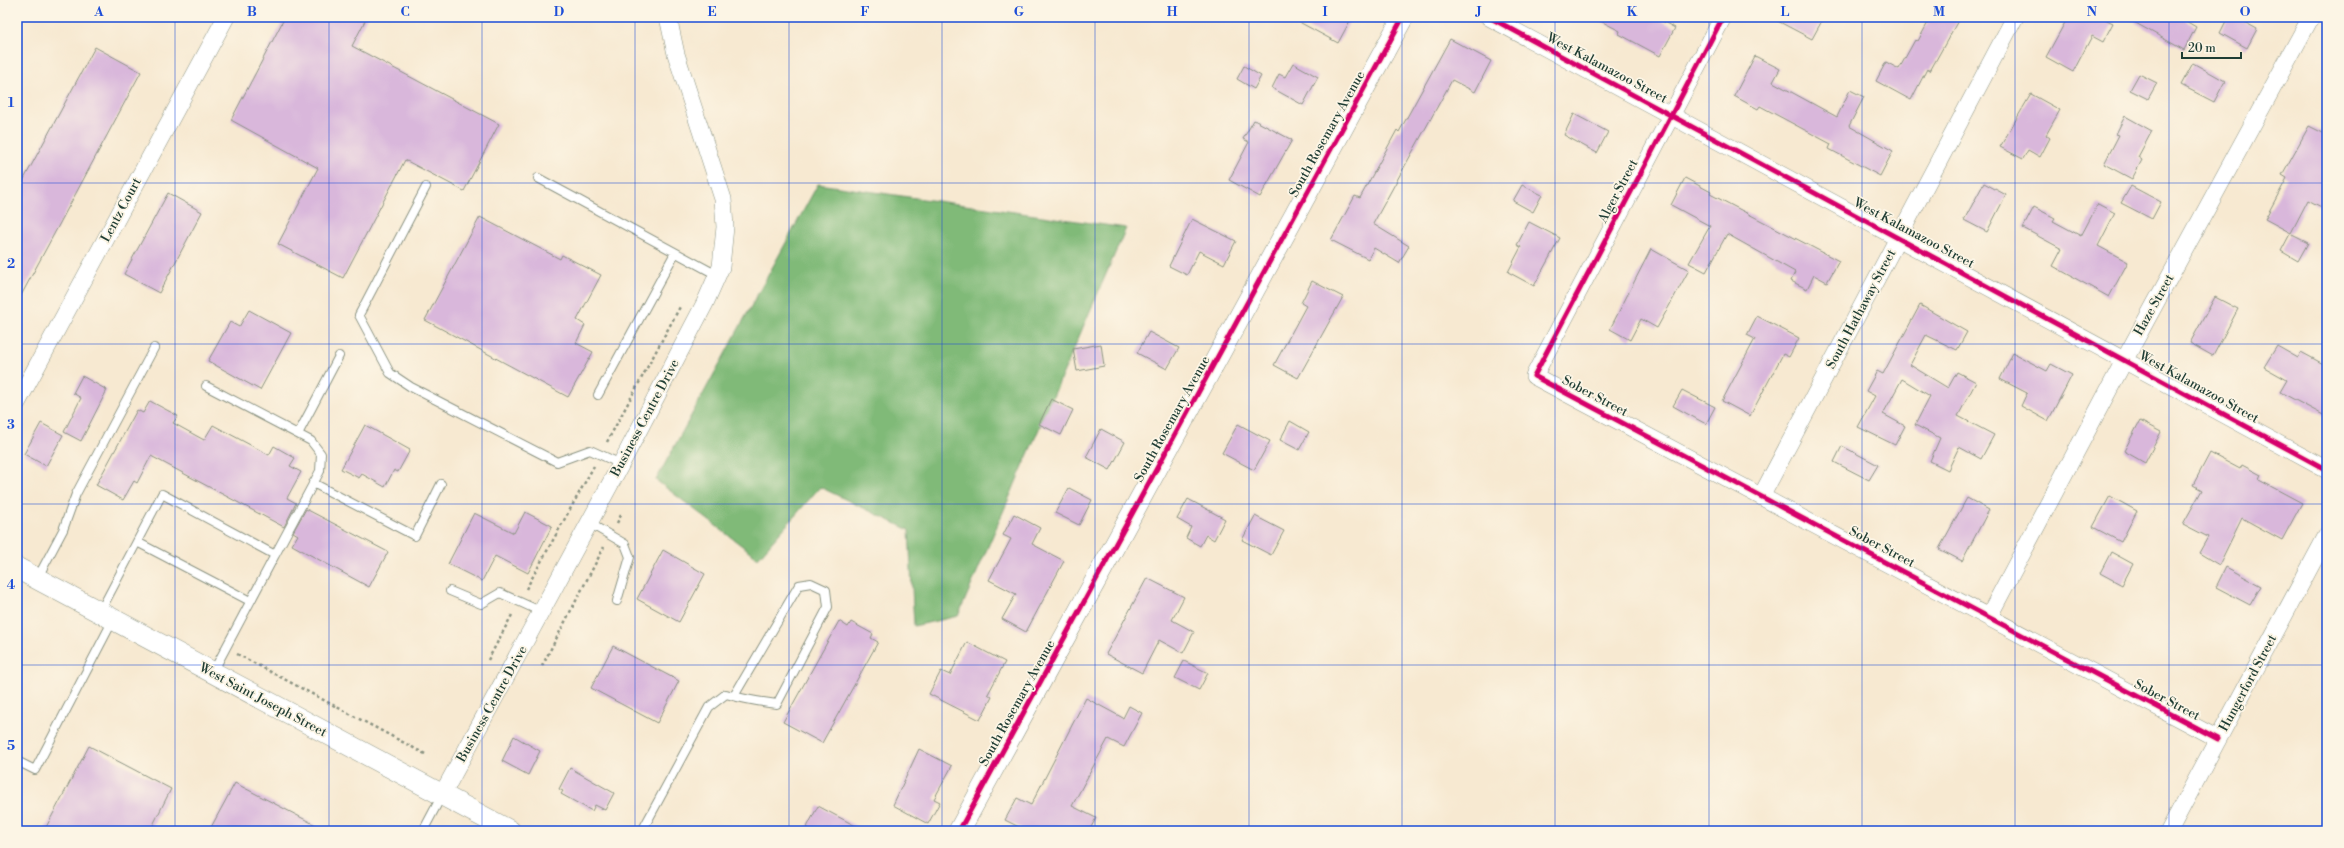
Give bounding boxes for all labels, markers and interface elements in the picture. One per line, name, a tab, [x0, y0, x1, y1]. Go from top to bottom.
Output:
text: A	[93, 4, 104, 20]
text: B	[247, 4, 257, 20]
text: C	[400, 4, 410, 20]
text: D	[554, 4, 564, 20]
text: E	[707, 4, 717, 20]
text: F	[860, 4, 870, 20]
text: G	[1014, 4, 1025, 20]
text: H	[1167, 4, 1178, 20]
text: I	[1322, 4, 1328, 20]
text: J	[1474, 4, 1482, 20]
text: K	[1627, 4, 1638, 20]
text: L	[1781, 4, 1790, 20]
text: M	[1933, 4, 1945, 20]
text: N	[2087, 4, 2098, 20]
text: O	[2240, 4, 2251, 20]
street label: West Kalamazoo Street	[1543, 29, 1670, 107]
scale bar	[2182, 34, 2241, 60]
text: 20 m	[2188, 41, 2216, 56]
street label: South Rosemary Avenue	[1286, 68, 1369, 200]
text: 1	[8, 95, 15, 111]
street label: Alger Street	[1594, 156, 1642, 226]
street label: Lentz Court	[97, 175, 145, 245]
street label: West Kalamazoo Street	[1850, 194, 1977, 272]
street label: South Hathaway Street	[1823, 246, 1900, 372]
text: 2	[7, 256, 15, 272]
street label: Haze Street	[2131, 271, 2178, 339]
street label: West Kalamazoo Street	[2135, 347, 2262, 427]
street label: South Rosemary Avenue	[1131, 353, 1214, 485]
street label: Business Centre Drive	[607, 356, 683, 480]
street label: Sober Street	[1559, 372, 1631, 420]
text: 3	[7, 417, 15, 433]
street label: Sober Street	[1846, 523, 1918, 571]
text: 4	[7, 577, 16, 593]
street label: Hungerford Street	[2216, 632, 2280, 734]
street label: South Rosemary Avenue	[976, 637, 1059, 769]
street label: Business Centre Drive	[453, 643, 531, 766]
street label: West Saint Joseph Street	[196, 659, 330, 741]
street label: Sober Street	[2131, 676, 2203, 724]
text: 5	[7, 738, 15, 754]

